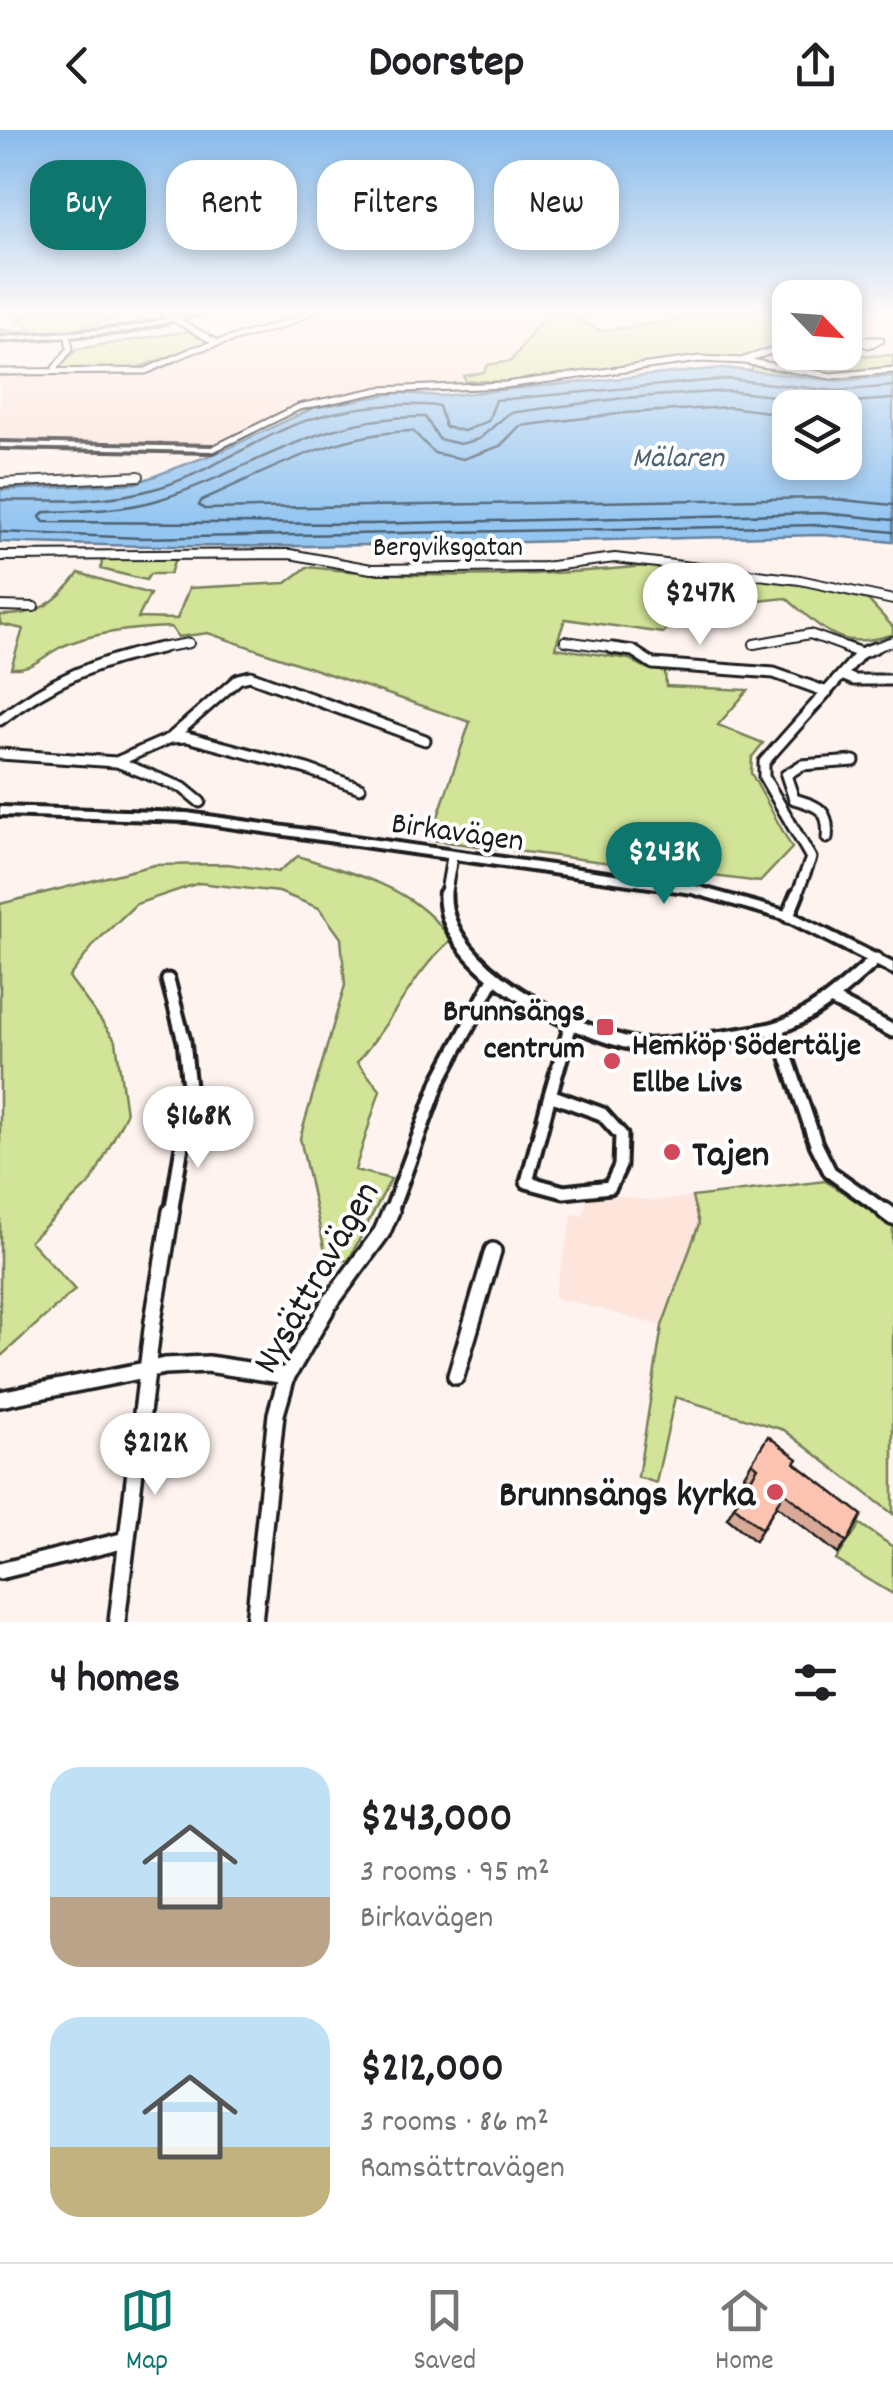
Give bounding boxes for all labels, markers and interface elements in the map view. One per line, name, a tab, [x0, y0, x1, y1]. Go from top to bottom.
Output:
text: Doorstep	[368, 33, 525, 97]
icon: back	[50, 38, 105, 93]
icon: share	[788, 38, 843, 93]
chip: Buy	[30, 160, 146, 250]
chip: Rent	[166, 160, 297, 250]
chip: Filters	[317, 160, 474, 250]
chip: New	[494, 160, 619, 250]
north arrow	[772, 280, 862, 370]
map controls	[772, 280, 862, 480]
button: layers	[772, 390, 862, 480]
water label: Mälaren	[632, 439, 725, 482]
street label: Bergviksgatan	[373, 530, 523, 570]
pin: $247K	[630, 563, 770, 648]
text: $247K	[665, 572, 735, 618]
street label: Birkavägen	[388, 803, 526, 867]
pin: $243K	[594, 822, 734, 907]
text: $243K	[628, 831, 700, 877]
place label: Brunnsängs centrum	[443, 991, 585, 1074]
marker: Brunnsängs centrum	[594, 1016, 616, 1038]
place label: Hemköp Södertälje Ellbe Livs	[632, 1025, 861, 1108]
marker: Hemköp Södertälje Ellbe Livs	[601, 1050, 623, 1072]
pin: $168K	[128, 1086, 268, 1171]
text: $168K	[165, 1095, 231, 1141]
place label: Tajen	[692, 1130, 769, 1185]
marker: Tajen	[661, 1141, 683, 1163]
street label: Nysättravägen	[241, 1172, 396, 1386]
pin: $212K	[85, 1413, 225, 1498]
text: $212K	[122, 1422, 188, 1468]
place label: Brunnsängs kyrka	[499, 1470, 756, 1525]
marker: Brunnsängs kyrka	[764, 1481, 786, 1503]
text: 4 homes	[50, 1652, 180, 1712]
icon: filters	[788, 1655, 843, 1710]
text: $243,000	[360, 1791, 512, 1851]
icon: home	[130, 1807, 250, 1927]
text: 3 rooms · 95 m²	[360, 1851, 550, 1897]
text: Birkavägen	[360, 1897, 493, 1943]
text: $212,000	[360, 2041, 504, 2101]
icon: home	[130, 2057, 250, 2177]
text: 3 rooms · 86 m²	[360, 2101, 549, 2147]
text: Ramsättravägen	[360, 2147, 565, 2193]
tab: Map	[120, 2283, 175, 2383]
tab: Saved	[414, 2283, 476, 2383]
tab: Home	[715, 2283, 773, 2383]

